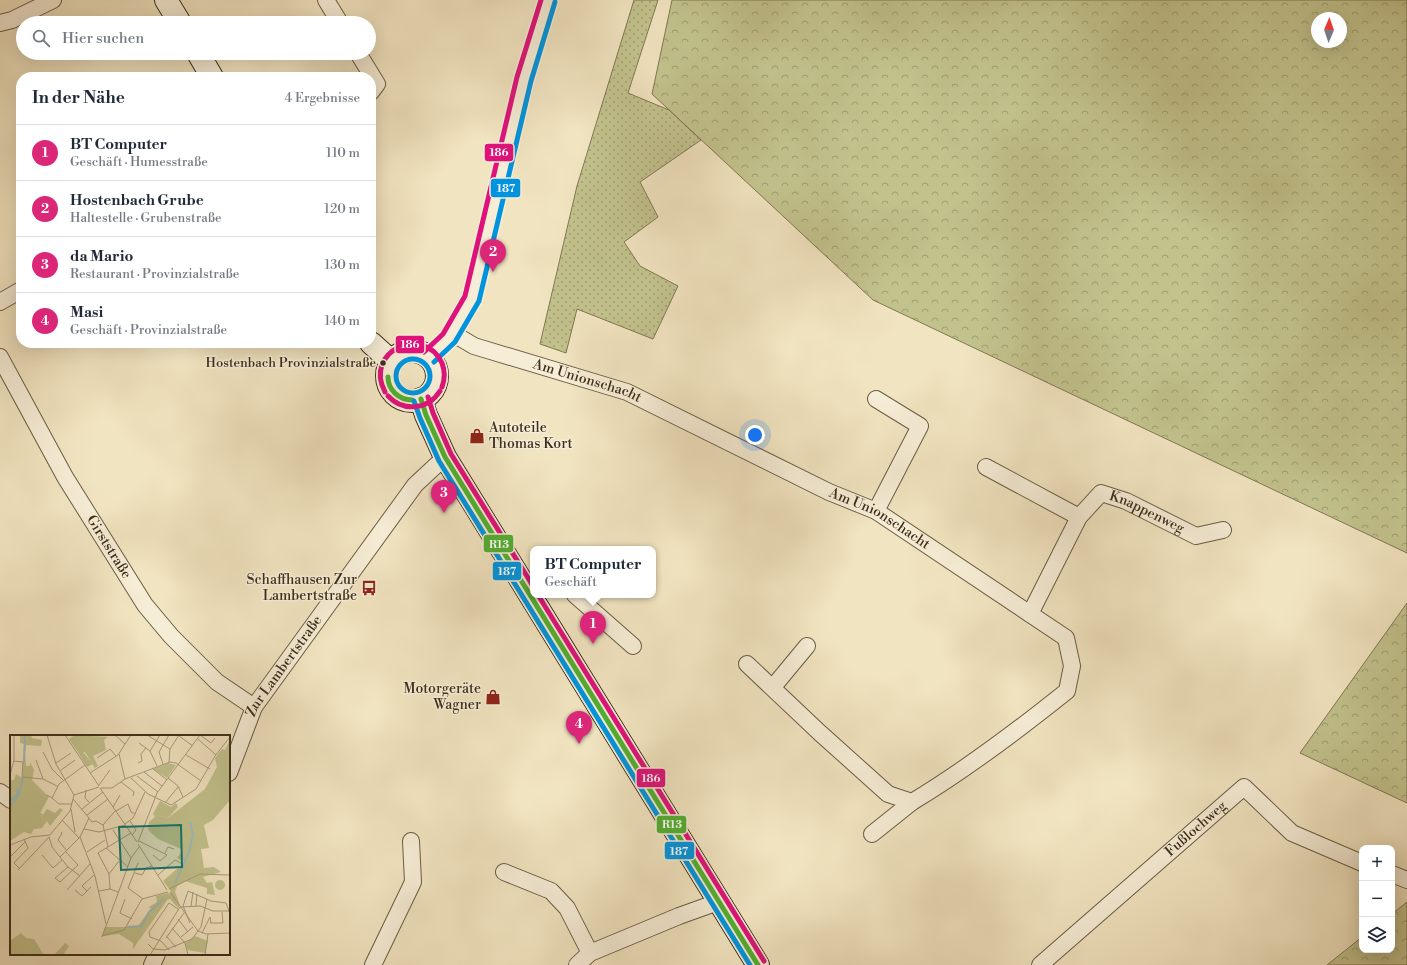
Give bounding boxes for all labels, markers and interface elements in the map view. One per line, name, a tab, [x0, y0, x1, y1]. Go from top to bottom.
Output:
north arrow	[1311, 12, 1347, 48]
search box	[16, 16, 376, 60]
icon: search	[30, 27, 52, 49]
text: Hier suchen	[62, 29, 144, 48]
text: In der Nähe	[32, 87, 125, 109]
text: 4 Ergebnisse	[285, 90, 360, 106]
text: BT Computer	[70, 135, 167, 154]
line badge: 186	[484, 143, 514, 162]
text: 1	[42, 145, 48, 161]
text: 110 m	[326, 145, 360, 161]
text: 186	[489, 146, 509, 160]
text: Geschäft · Humesstraße	[70, 154, 208, 170]
line badge: 187	[490, 178, 521, 198]
text: 187	[497, 182, 516, 196]
text: Hostenbach Grube	[70, 191, 204, 210]
text: 2	[41, 201, 49, 217]
text: 120 m	[324, 201, 360, 217]
text: Haltestelle · Grubenstraße	[70, 210, 222, 226]
pin: 2	[480, 239, 506, 272]
text: da Mario	[70, 247, 133, 266]
text: 3	[41, 257, 49, 273]
text: 130 m	[325, 257, 360, 273]
text: Restaurant · Provinzialstraße	[70, 266, 239, 282]
text: Masi	[70, 303, 103, 322]
text: 4	[41, 313, 49, 329]
text: 140 m	[324, 313, 360, 329]
text: Geschäft · Provinzialstraße	[70, 322, 227, 338]
line badge: 186	[395, 335, 425, 354]
text: 186	[400, 338, 420, 352]
place label: Hostenbach Provinzialstraße	[206, 355, 376, 371]
street label: Am Unionschacht	[530, 355, 645, 407]
marker: Hostenbach Provinzialstraße	[378, 358, 388, 368]
place label: Autoteile Thomas Kort	[488, 419, 573, 453]
your location	[745, 425, 765, 445]
shop icon: Autoteile Thomas Kort	[468, 427, 486, 445]
pin: 3	[431, 480, 457, 513]
street label: Am Unionschacht	[826, 484, 933, 554]
street label: Knappenweg	[1107, 487, 1188, 538]
street label: Girststraße	[82, 512, 135, 582]
line badge: R13	[483, 534, 514, 553]
text: R13	[489, 538, 509, 552]
popup	[530, 546, 656, 598]
text: BT Computer	[544, 555, 642, 574]
line badge: 187	[492, 561, 522, 581]
text: 187	[498, 565, 517, 579]
place label: Schaffhausen Zur Lambertstraße	[247, 571, 357, 605]
text: Geschäft	[544, 574, 597, 590]
bus stop icon: Schaffhausen Zur Lambertstraße	[360, 579, 378, 597]
pin: 1	[580, 611, 606, 644]
street label: Zur Lambertstraße	[242, 612, 326, 719]
place label: Motorgeräte Wagner	[403, 680, 481, 714]
shop icon: Motorgeräte Wagner	[484, 688, 502, 706]
pin: 4	[566, 711, 592, 744]
inset map	[10, 735, 230, 955]
line badge: 186	[636, 768, 666, 788]
text: 186	[641, 772, 661, 786]
street label: Fußlochweg	[1161, 797, 1231, 861]
line badge: R13	[656, 815, 687, 834]
text: R13	[662, 818, 682, 832]
line badge: 187	[664, 841, 695, 860]
text: 187	[670, 845, 689, 859]
map controls	[1359, 845, 1395, 953]
button: +	[1359, 845, 1395, 881]
button: −	[1359, 881, 1395, 917]
button: layers	[1359, 917, 1395, 953]

